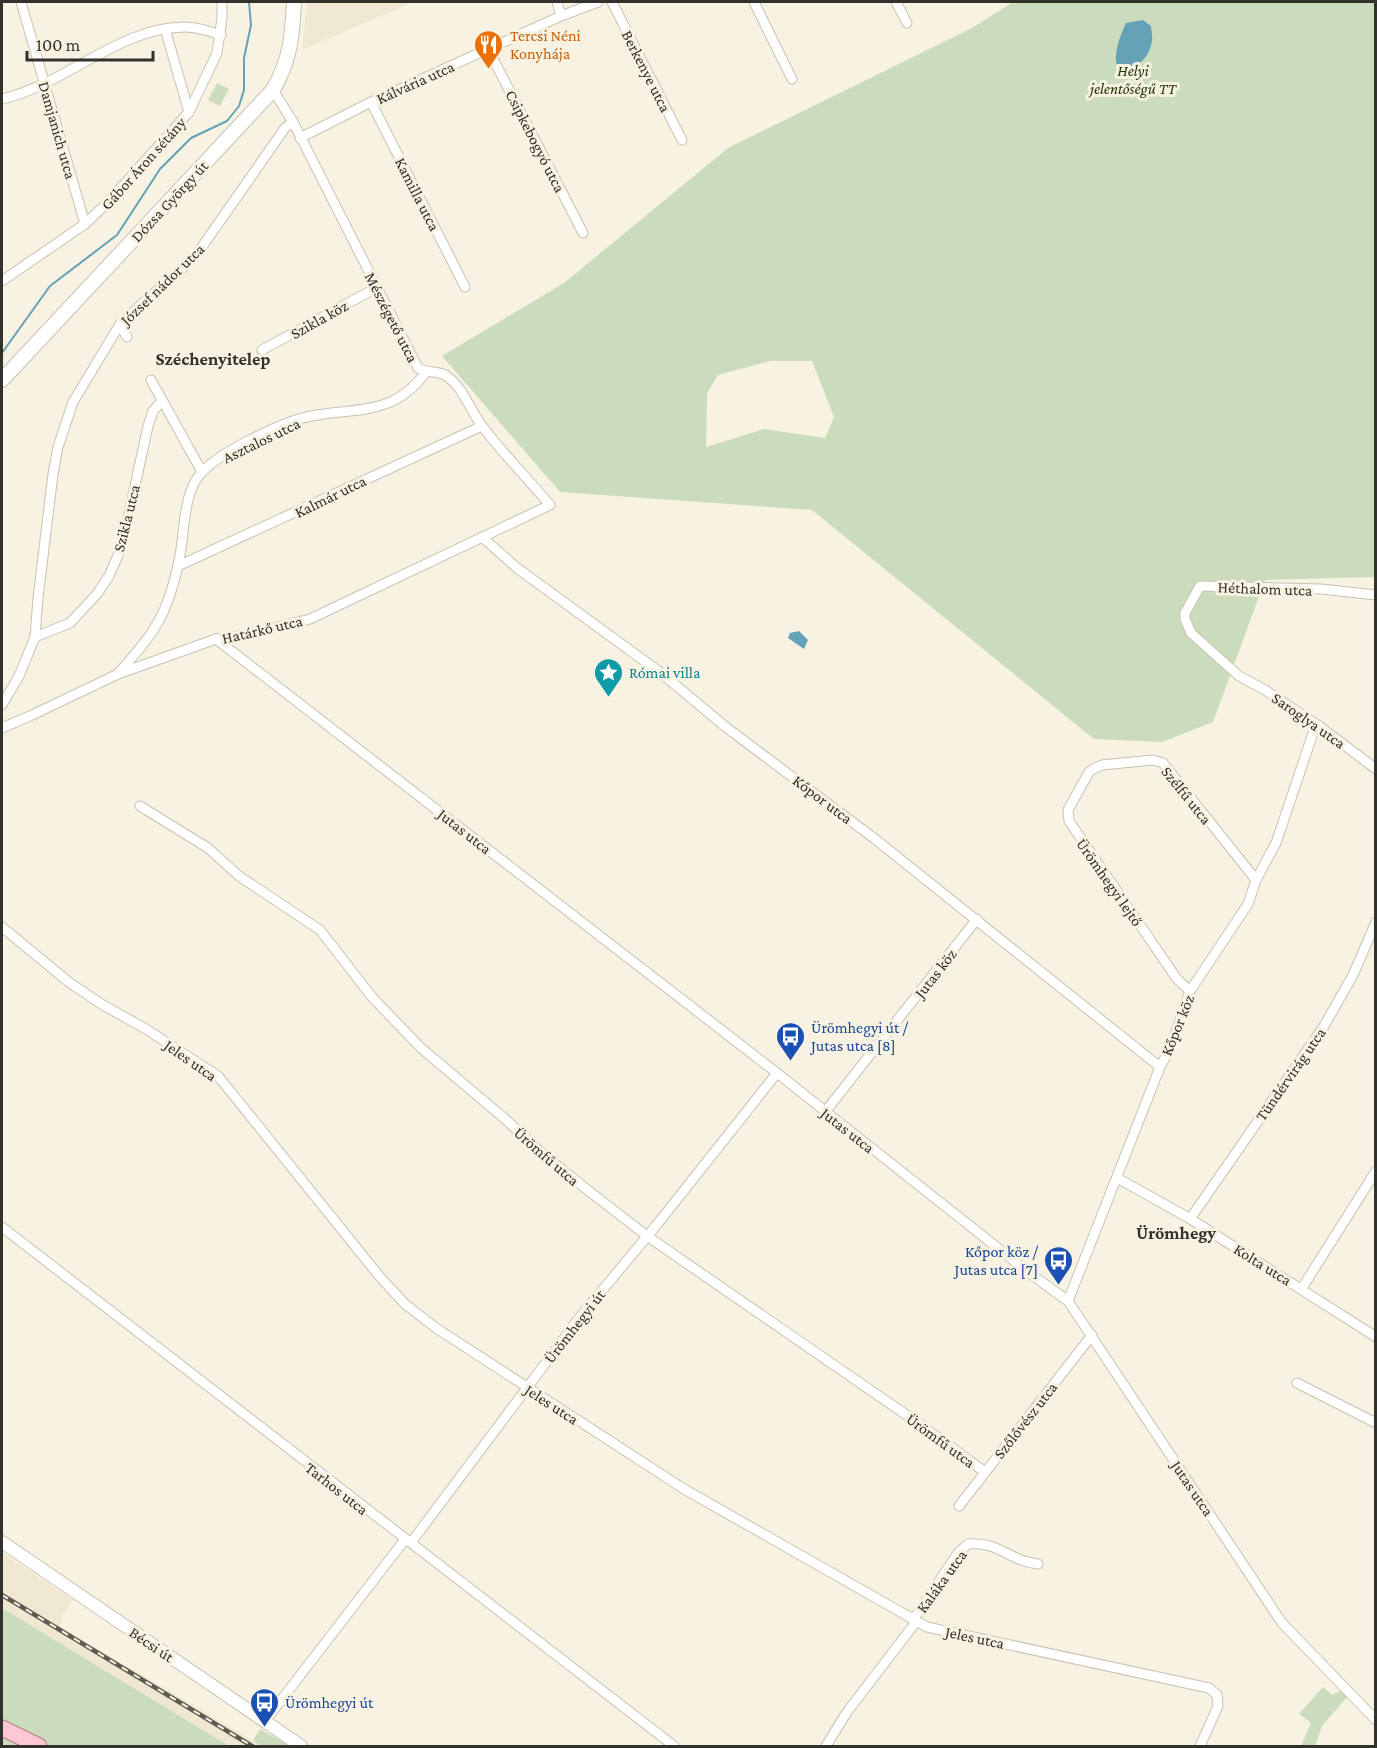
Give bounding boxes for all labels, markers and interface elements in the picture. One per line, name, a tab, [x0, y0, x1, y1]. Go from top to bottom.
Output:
scale bar	[27, 24, 153, 62]
place label: Tercsi Néni Konyhája	[510, 27, 581, 63]
restaurant icon: Tercsi Néni Konyhája	[473, 28, 505, 70]
street label: Berkenye utca	[618, 28, 675, 116]
text: 100 m	[36, 35, 81, 55]
street label: Kálvária utca	[374, 58, 457, 107]
park label: Helyi jelentőségű TT	[1088, 62, 1177, 98]
street label: Damjanich utca	[34, 79, 80, 182]
street label: Csipkebogyó utca	[502, 87, 569, 196]
street label: Gábor Áron sétány	[98, 113, 190, 214]
street label: Kamilla utca	[392, 155, 444, 234]
street label: Dózsa György út	[128, 157, 212, 246]
street label: József nádor utca	[116, 240, 209, 331]
street label: Mészégető utca	[361, 269, 422, 366]
street label: Szikla köz	[288, 297, 351, 342]
district label: Széchenyitelep	[156, 349, 270, 369]
street label: Asztalos utca	[220, 414, 303, 466]
street label: Kalmár utca	[292, 472, 369, 521]
street label: Szikla utca	[110, 482, 143, 553]
street label: Héthalom utca	[1217, 578, 1313, 599]
street label: Határkő utca	[220, 612, 305, 647]
place icon: Római villa	[592, 656, 624, 698]
place label: Római villa	[629, 664, 701, 681]
street label: Saroglya utca	[1268, 689, 1349, 753]
street label: Szélfű utca	[1158, 763, 1215, 828]
street label: Kőpor utca	[789, 772, 856, 828]
street label: Jutas utca	[432, 804, 495, 859]
street label: Ürömhegyi lejtő	[1072, 835, 1146, 930]
street label: Jutas köz	[910, 945, 961, 1003]
street label: Kőpor köz	[1158, 992, 1198, 1059]
place label: Ürömhegyi út / Jutas utca [8]	[809, 1019, 909, 1055]
bus stop icon: Ürömhegyi út / Jutas utca [8]	[774, 1020, 806, 1062]
street label: Tündérvirág utca	[1252, 1024, 1330, 1125]
street label: Jeles utca	[159, 1035, 221, 1086]
street label: Jutas utca	[815, 1103, 878, 1158]
street label: Ürömfű utca	[511, 1124, 583, 1190]
district label: Ürömhegy	[1136, 1223, 1216, 1243]
street label: Kolta utca	[1231, 1240, 1295, 1289]
place label: Kőpor köz / Jutas utca [7]	[953, 1243, 1039, 1279]
bus stop icon: Kőpor köz / Jutas utca [7]	[1043, 1244, 1075, 1286]
street label: Ürömhegyi út	[541, 1286, 609, 1367]
street label: Szőlővész utca	[990, 1378, 1061, 1462]
street label: Jeles utca	[520, 1380, 582, 1429]
street label: Ürömfű utca	[903, 1410, 979, 1471]
street label: Jutas utca	[1166, 1456, 1218, 1520]
street label: Tarhos utca	[302, 1459, 372, 1518]
street label: Kaláka utca	[913, 1546, 970, 1616]
street label: Bécsi út	[126, 1623, 178, 1666]
street label: Jeles utca	[942, 1623, 1007, 1653]
bus stop icon: Ürömhegyi út	[248, 1686, 280, 1728]
place label: Ürömhegyi út	[285, 1694, 374, 1712]

